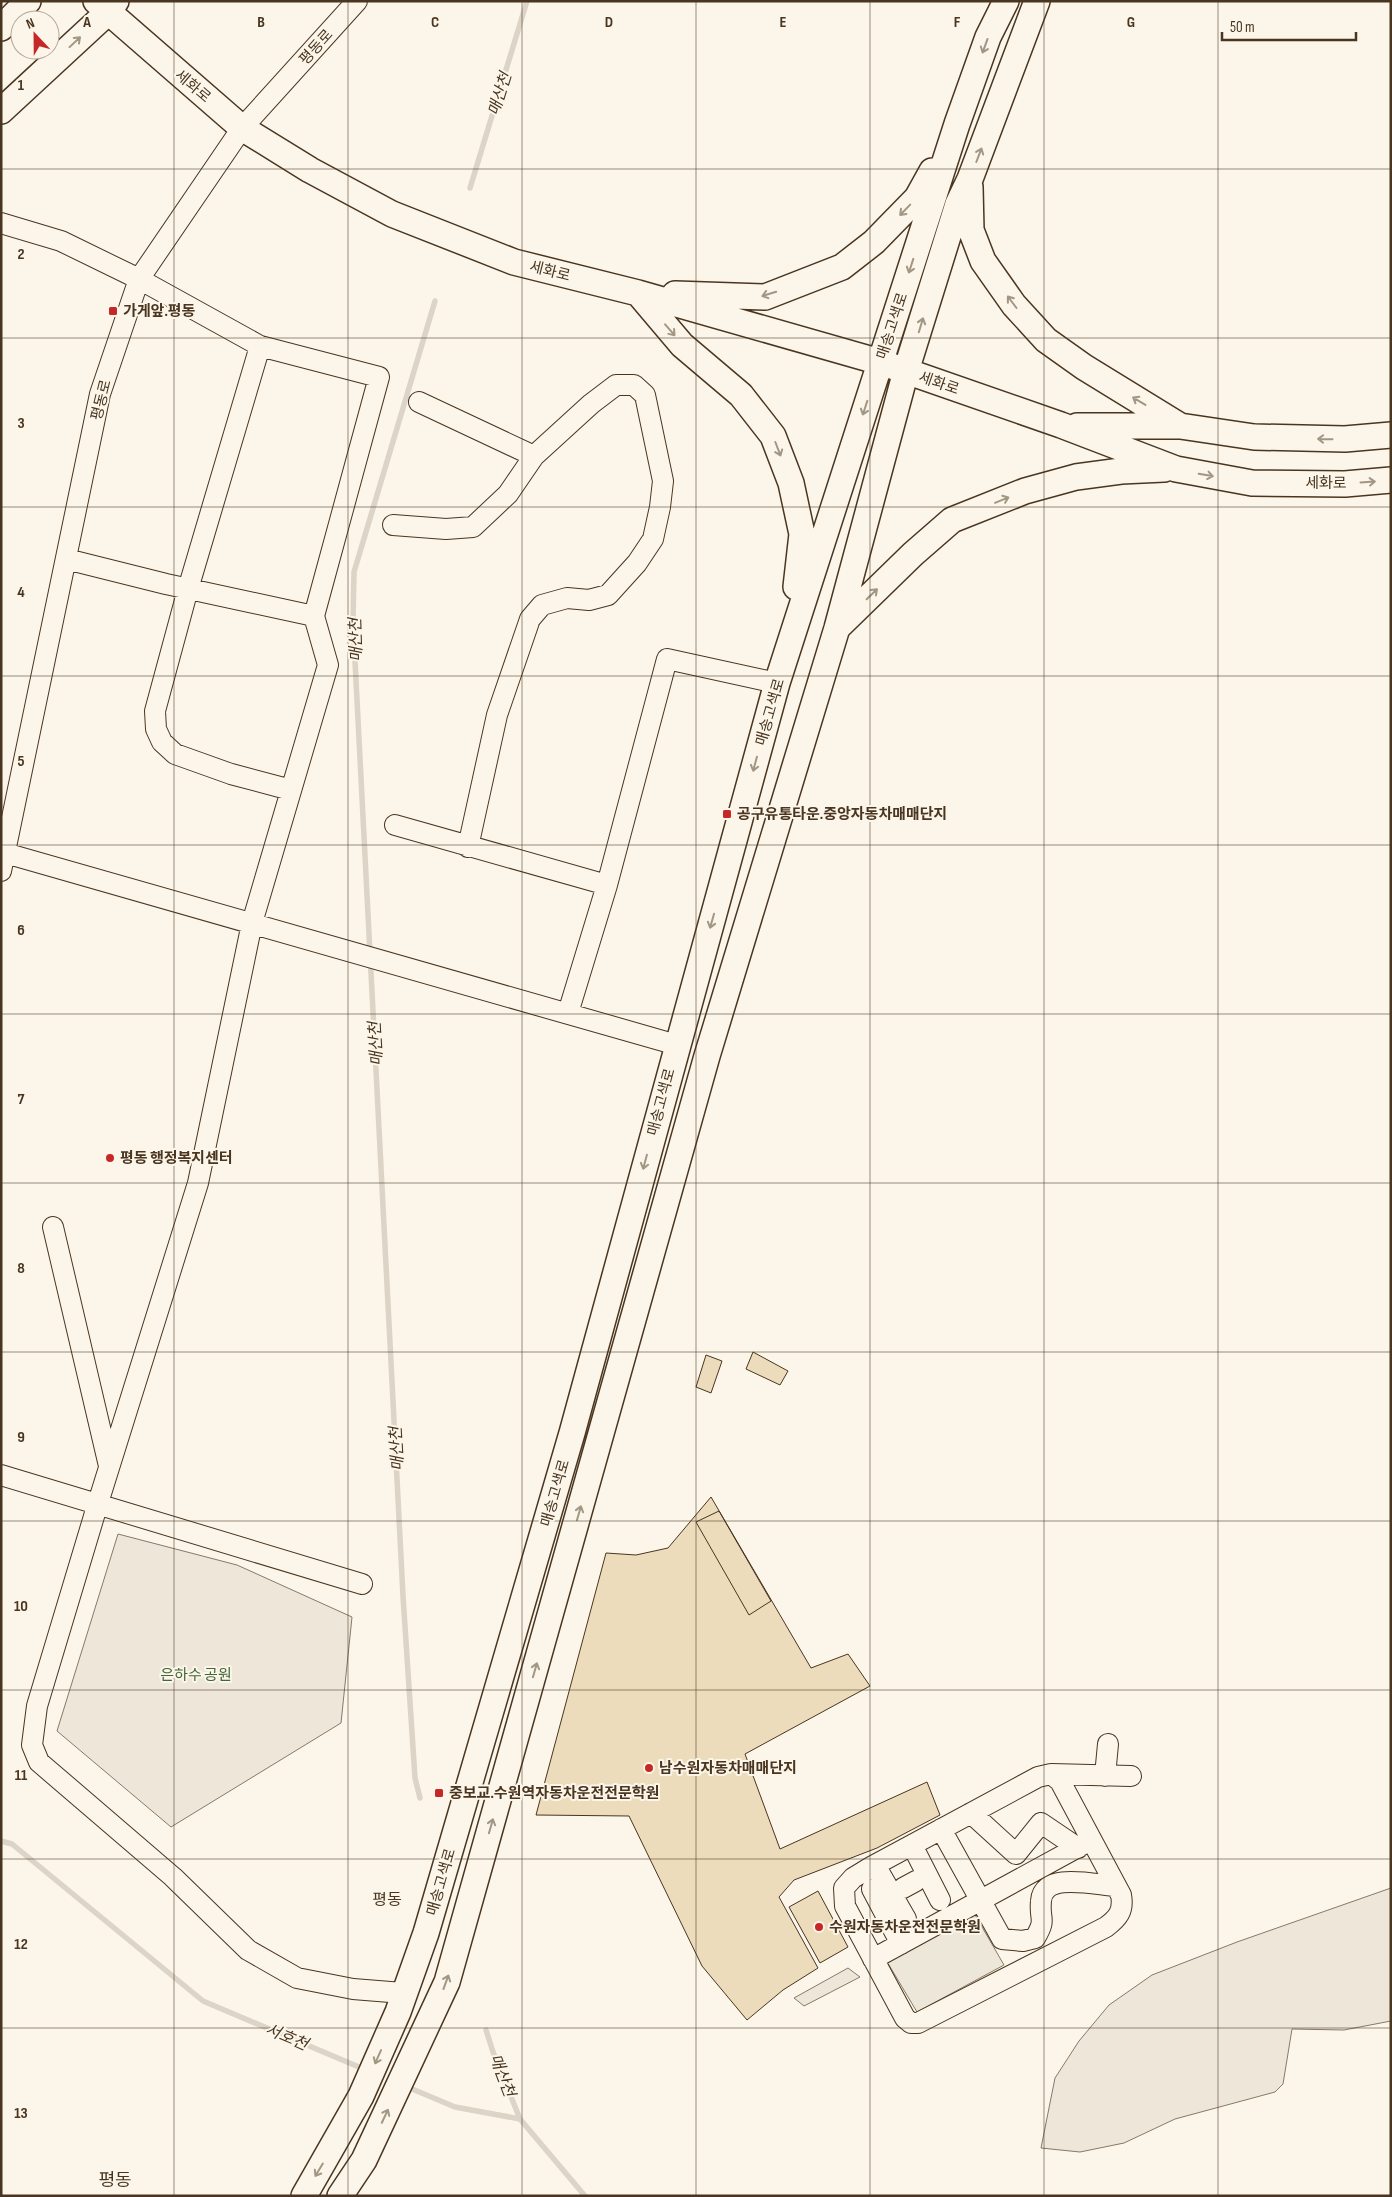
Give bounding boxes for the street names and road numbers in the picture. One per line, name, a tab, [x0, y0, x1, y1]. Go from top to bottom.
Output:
street label: 평동로	[295, 26, 337, 69]
street label: 세화로	[171, 66, 215, 107]
street label: 세화로	[527, 257, 572, 286]
street label: 매송고색로	[873, 290, 912, 362]
street label: 세화로	[916, 368, 962, 399]
street label: 평동로	[87, 378, 116, 423]
street label: 세화로	[1305, 474, 1347, 493]
street label: 매송고색로	[752, 676, 789, 748]
street label: 매송고색로	[643, 1066, 680, 1138]
street label: 매송고색로	[537, 1457, 574, 1529]
street label: 매송고색로	[423, 1846, 460, 1918]

